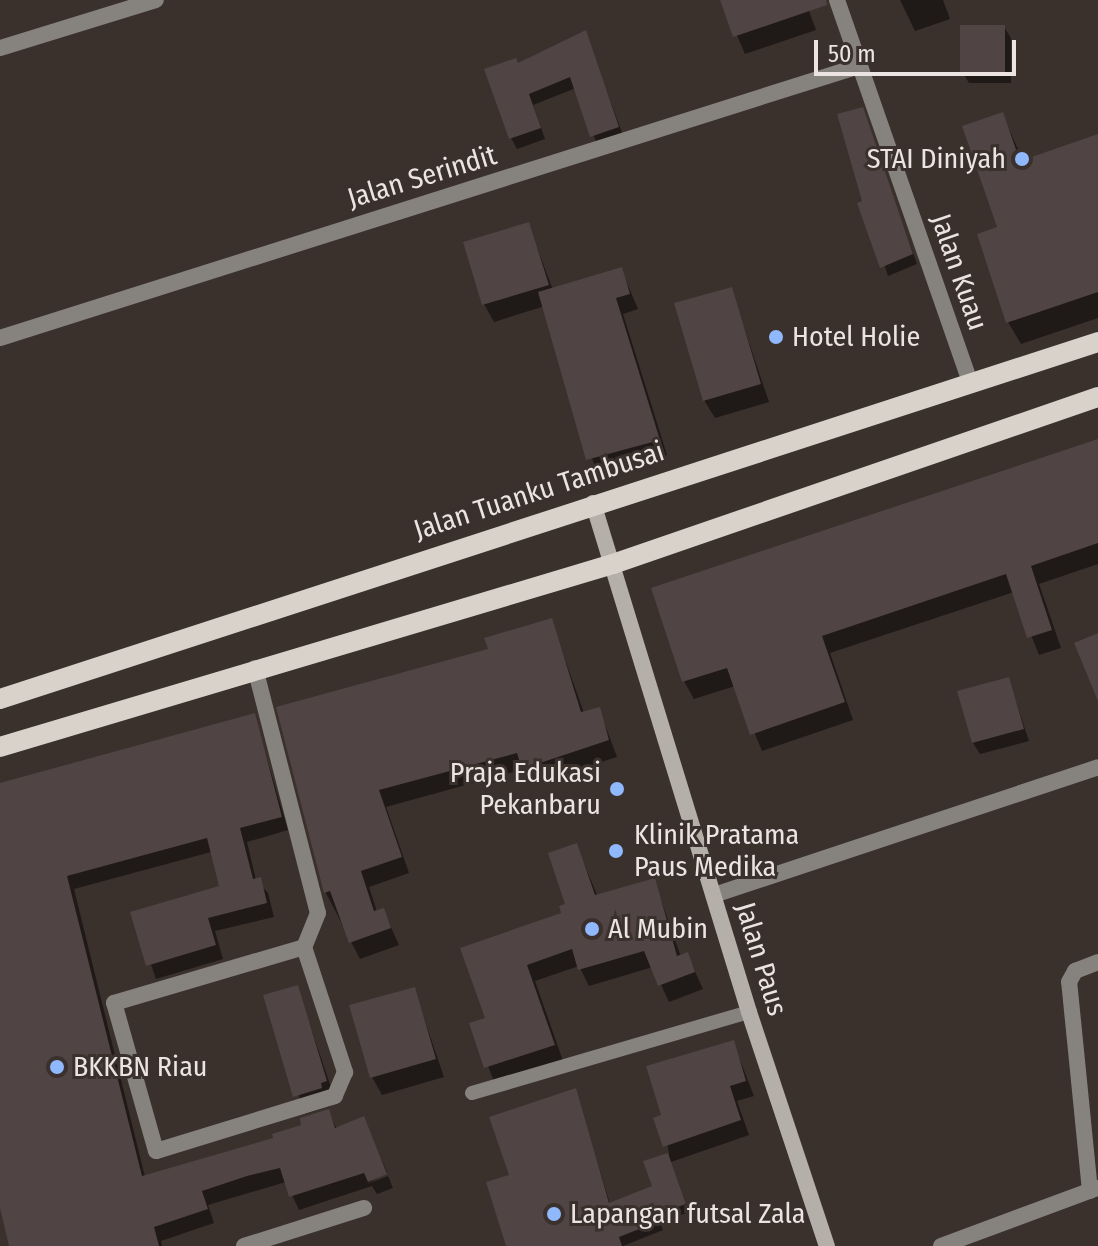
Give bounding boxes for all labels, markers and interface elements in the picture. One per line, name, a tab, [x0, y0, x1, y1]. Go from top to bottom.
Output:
scale bar	[818, 24, 1020, 74]
text: 50 m	[828, 40, 876, 68]
street label: Jalan Serindit	[343, 138, 501, 216]
place label: STAI Diniyah	[867, 142, 1006, 176]
marker: STAI Diniyah	[1013, 150, 1031, 168]
street label: Jalan Kuau	[923, 209, 995, 335]
place label: Hotel Holie	[792, 320, 920, 354]
marker: Hotel Holie	[767, 328, 785, 346]
street label: Jalan Tuanku Tambusai	[410, 435, 668, 547]
place label: Praja Edukasi Pekanbaru	[450, 756, 601, 822]
marker: Praja Edukasi Pekanbaru	[608, 780, 626, 798]
place label: Klinik Pratama Paus Medika	[634, 818, 799, 884]
marker: Klinik Pratama Paus Medika	[605, 840, 627, 862]
street label: Jalan Paus	[728, 898, 794, 1020]
place label: Al Mubin	[608, 912, 708, 946]
marker: Al Mubin	[583, 920, 601, 938]
place label: BKKBN Riau	[73, 1050, 208, 1084]
marker: BKKBN Riau	[48, 1058, 66, 1076]
place label: Lapangan futsal Zala	[570, 1197, 805, 1231]
marker: Lapangan futsal Zala	[545, 1205, 563, 1223]

